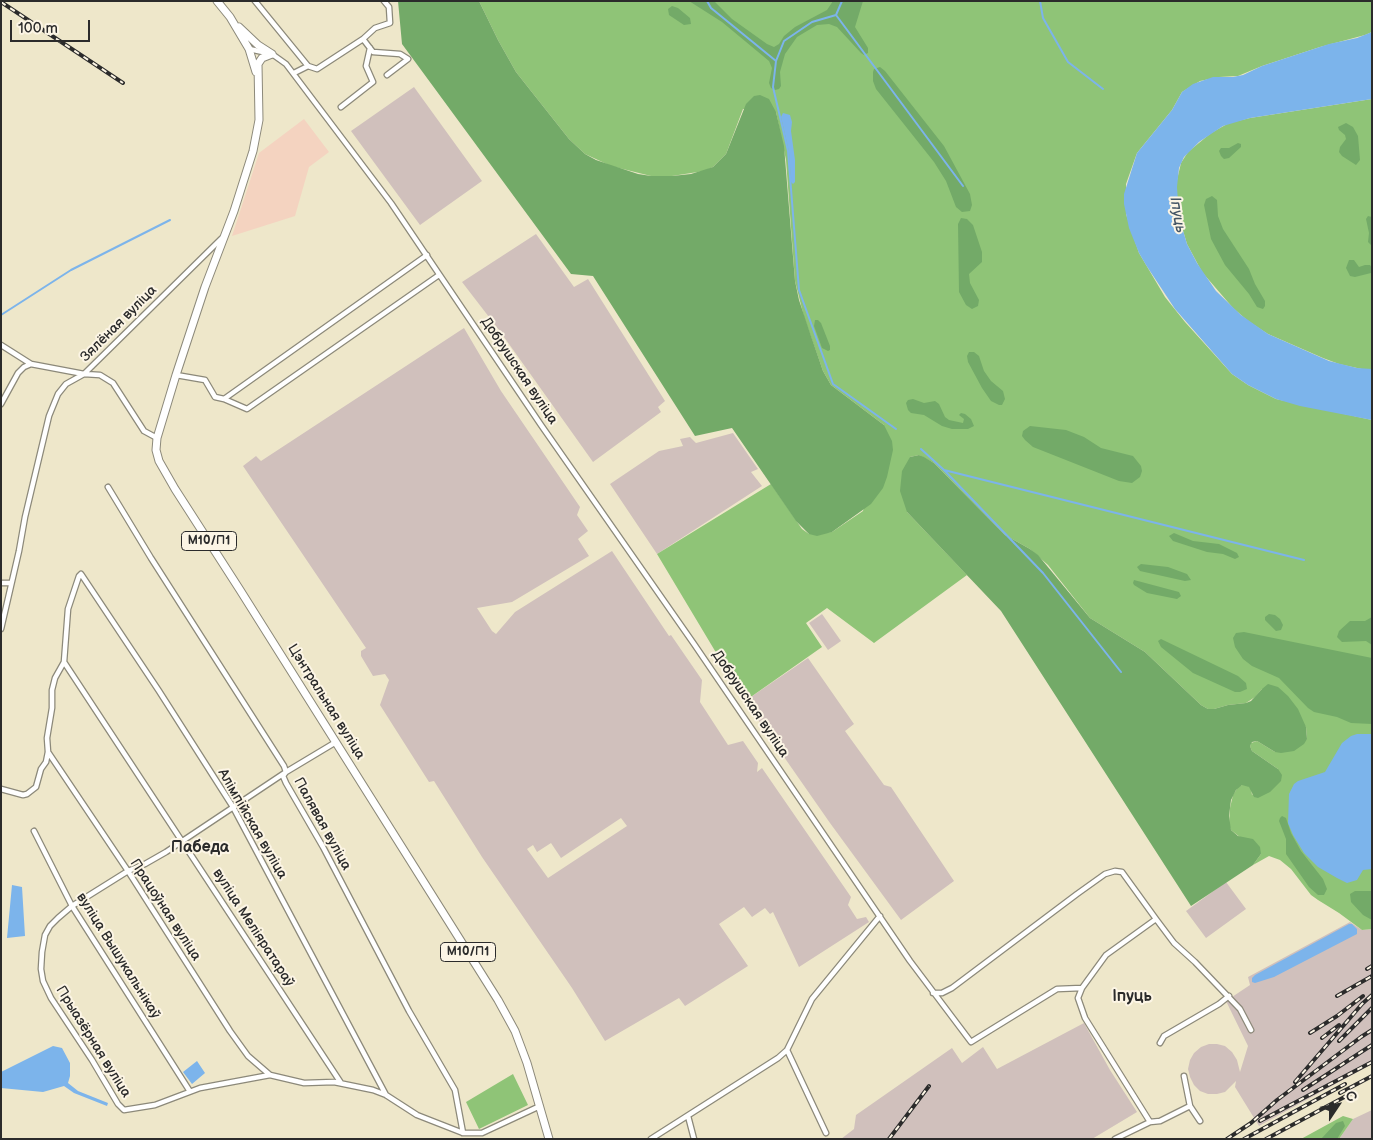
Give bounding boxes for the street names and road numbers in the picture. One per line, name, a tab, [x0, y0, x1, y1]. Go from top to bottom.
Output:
street label: Зялёная вуліца	[77, 282, 161, 366]
street label: Добрушская вуліца	[477, 314, 561, 428]
road number: М10/П1	[182, 532, 236, 550]
street label: Цэнтральная вуліца	[284, 641, 368, 763]
street label: Добрушская вуліца	[708, 647, 792, 761]
street label: Алімпійская вуліца	[214, 766, 290, 882]
street label: Палявая вуліца	[290, 775, 354, 873]
street label: Працоўная вуліца	[126, 856, 204, 964]
street label: вуліца Меліяратараў	[209, 866, 297, 990]
street label: вуліца Вышукальнікаў	[72, 890, 164, 1022]
road number: М10/П1	[440, 942, 496, 962]
street label: Прыазёрная вуліца	[52, 983, 134, 1101]

